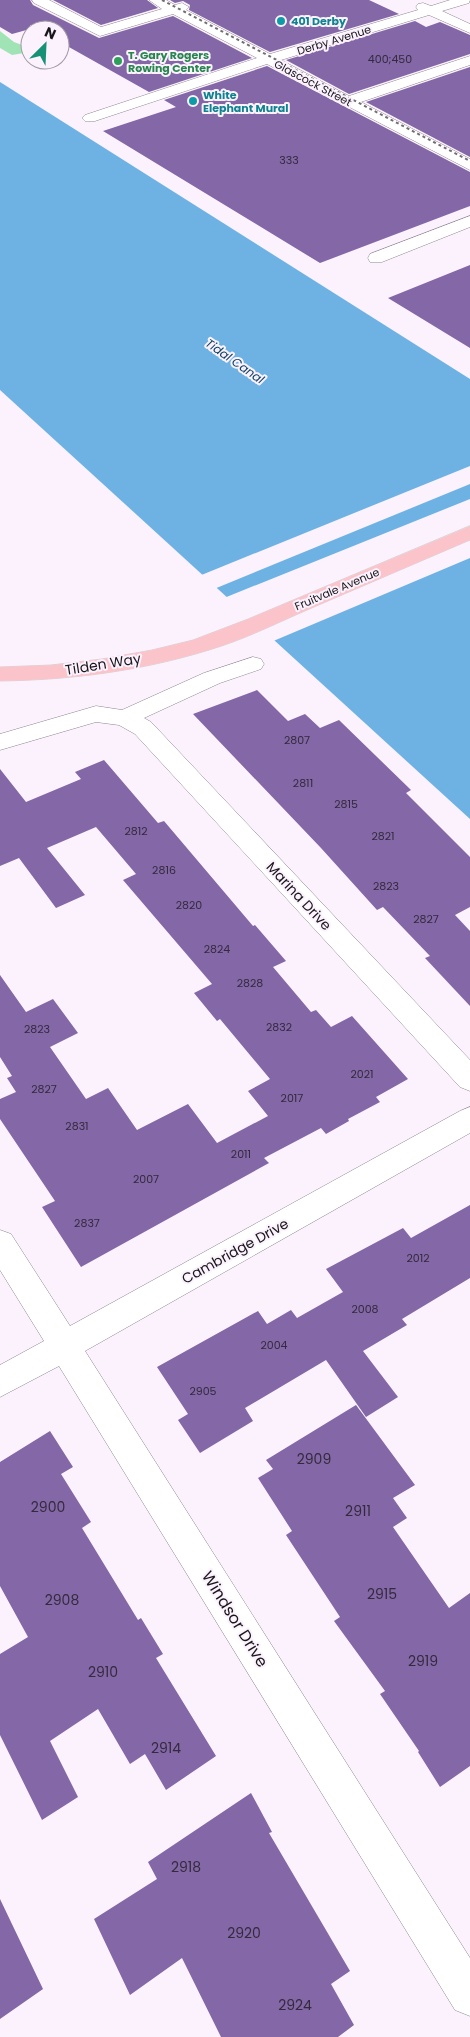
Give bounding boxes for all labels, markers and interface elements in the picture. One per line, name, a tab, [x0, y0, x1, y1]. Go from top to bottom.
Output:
place label: 401 Derby	[291, 13, 346, 29]
marker: 401 Derby	[275, 15, 287, 27]
north arrow	[20, 20, 70, 70]
street label: Derby Avenue	[295, 21, 373, 59]
text: N	[41, 22, 59, 44]
place label: T. Gary Rogers Rowing Center	[128, 47, 211, 76]
house number: 400;450	[368, 51, 412, 67]
marker: T. Gary Rogers Rowing Center	[112, 55, 124, 67]
street label: Glascock Street	[271, 56, 355, 110]
place label: White Elephant Mural	[203, 87, 288, 116]
marker: White Elephant Mural	[187, 95, 199, 107]
house number: 333	[279, 152, 299, 168]
water label: Tidal Canal	[202, 334, 268, 388]
street label: Fruitvale Avenue	[292, 564, 382, 614]
street label: Tilden Way	[64, 648, 142, 680]
house number: 2807	[284, 732, 310, 748]
house number: 2811	[293, 775, 313, 791]
house number: 2815	[334, 796, 358, 812]
house number: 2812	[124, 823, 148, 839]
house number: 2821	[371, 828, 395, 844]
street label: Marina Drive	[262, 857, 336, 935]
house number: 2816	[152, 862, 176, 878]
house number: 2823	[373, 878, 399, 894]
house number: 2820	[176, 897, 202, 913]
house number: 2827	[413, 911, 439, 927]
house number: 2824	[204, 941, 230, 957]
house number: 2828	[237, 975, 263, 991]
house number: 2832	[266, 1019, 292, 1035]
house number: 2823	[24, 1021, 50, 1037]
house number: 2021	[350, 1066, 374, 1082]
house number: 2827	[31, 1081, 57, 1097]
house number: 2017	[281, 1090, 303, 1106]
house number: 2831	[65, 1118, 89, 1134]
house number: 2011	[231, 1146, 251, 1162]
house number: 2007	[133, 1171, 159, 1187]
street label: Cambridge Drive	[178, 1213, 292, 1289]
house number: 2837	[74, 1215, 100, 1231]
house number: 2012	[406, 1250, 430, 1266]
house number: 2008	[351, 1301, 379, 1317]
house number: 2004	[260, 1337, 288, 1353]
house number: 2905	[189, 1383, 217, 1399]
house number: 2909	[297, 1449, 331, 1469]
house number: 2900	[31, 1497, 65, 1517]
house number: 2911	[345, 1501, 371, 1521]
street label: Windsor Drive	[196, 1566, 274, 1672]
house number: 2915	[367, 1584, 397, 1604]
house number: 2908	[45, 1590, 79, 1610]
house number: 2919	[408, 1651, 438, 1671]
house number: 2910	[88, 1662, 118, 1682]
house number: 2914	[151, 1738, 181, 1758]
house number: 2918	[171, 1857, 201, 1877]
house number: 2920	[227, 1923, 261, 1943]
house number: 2924	[278, 1995, 312, 2015]

